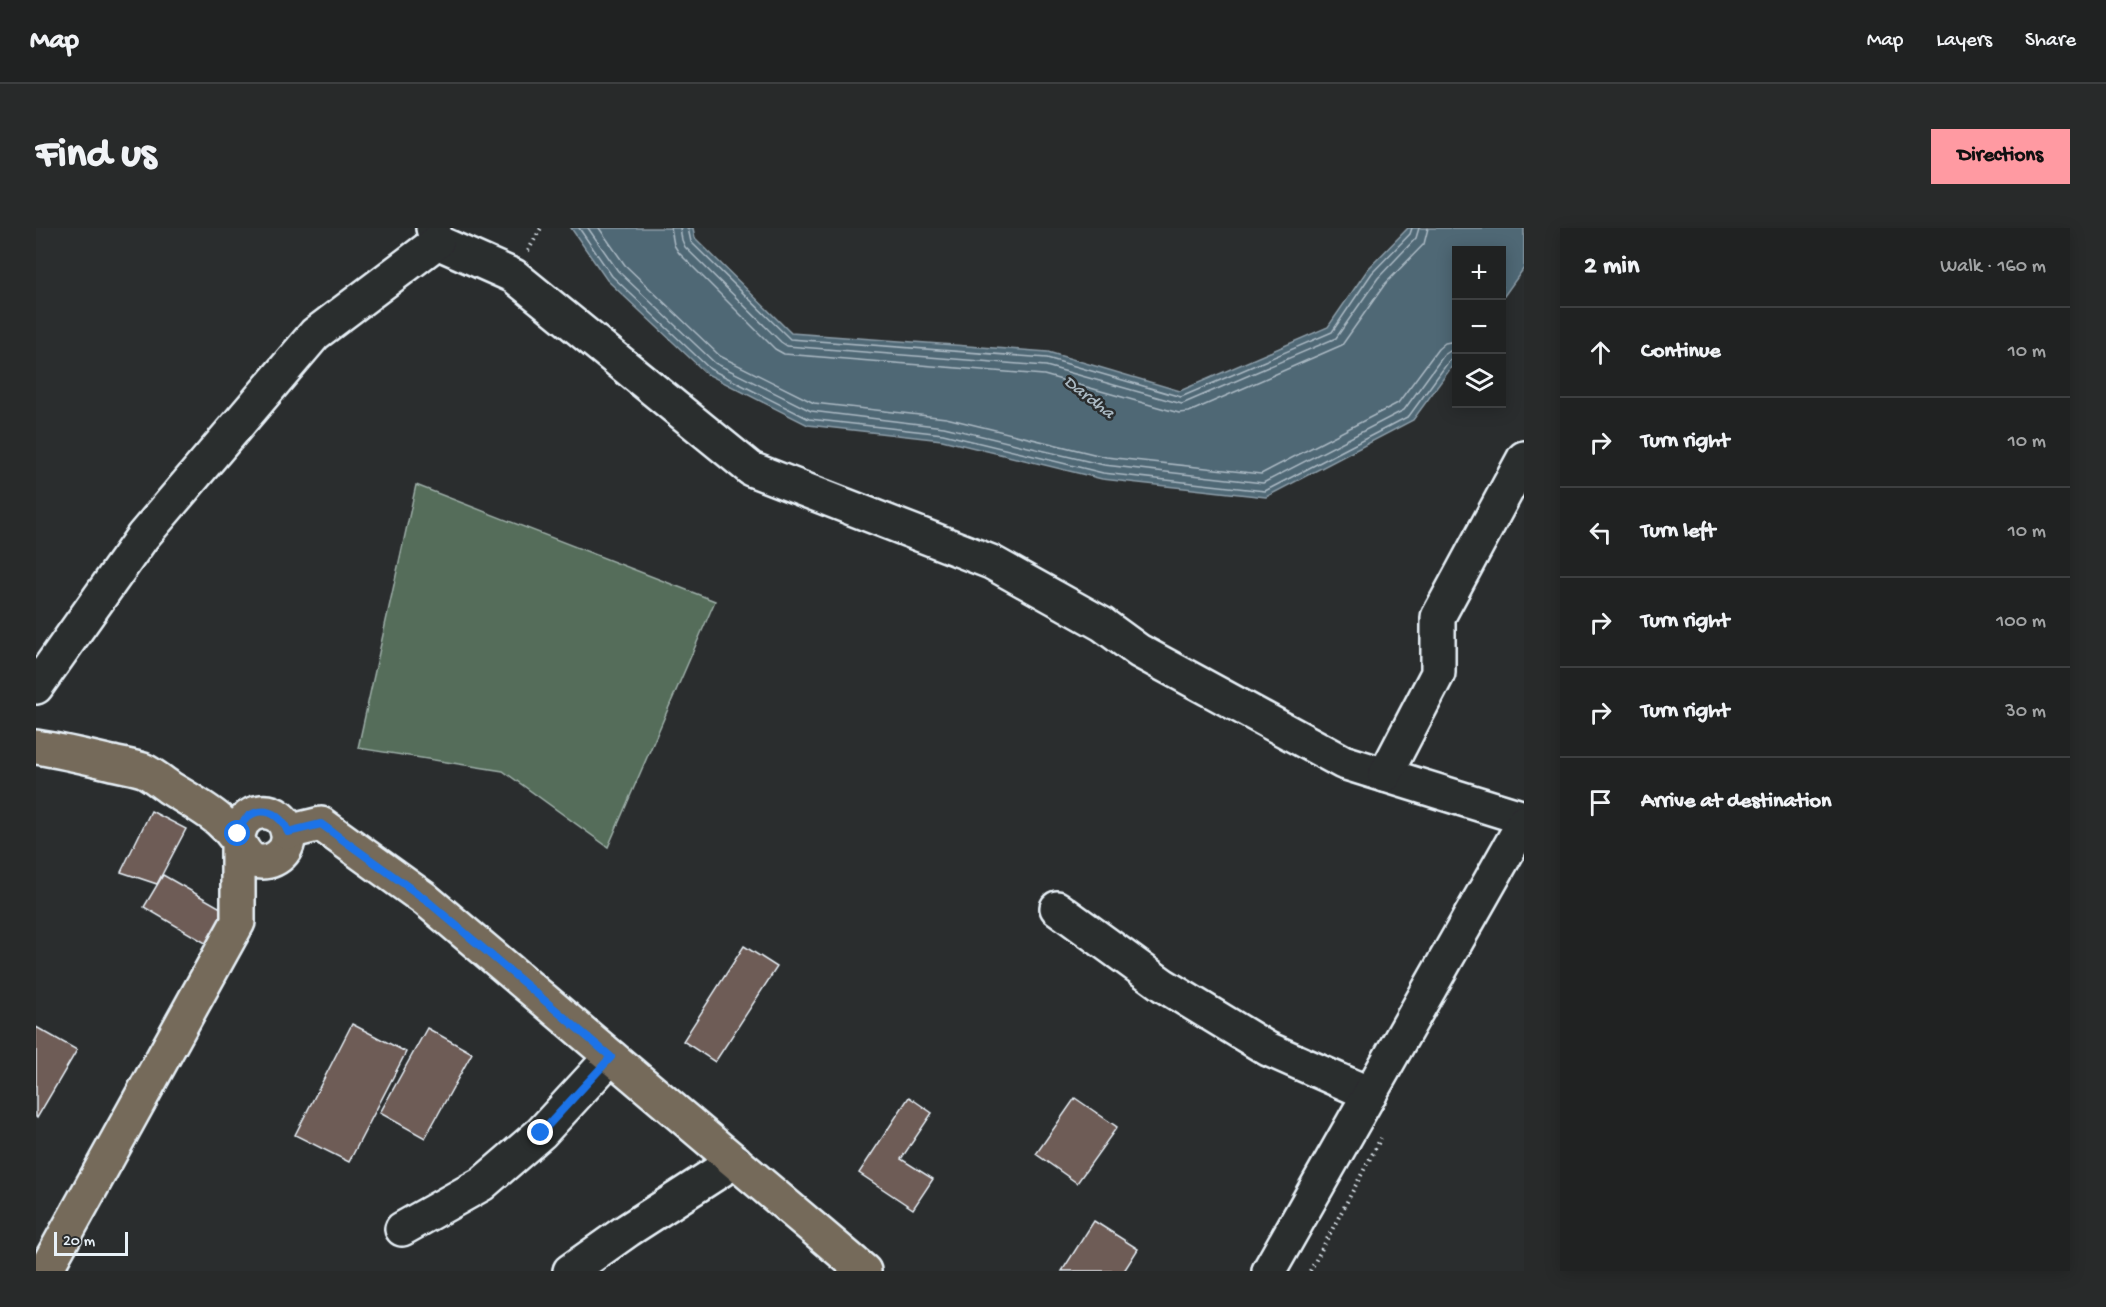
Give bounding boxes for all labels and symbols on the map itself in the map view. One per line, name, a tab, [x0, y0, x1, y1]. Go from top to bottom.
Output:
water label: Dardha	[1059, 372, 1119, 425]
route start	[224, 820, 250, 846]
route end	[527, 1119, 553, 1145]
scale bar	[54, 1229, 128, 1256]

